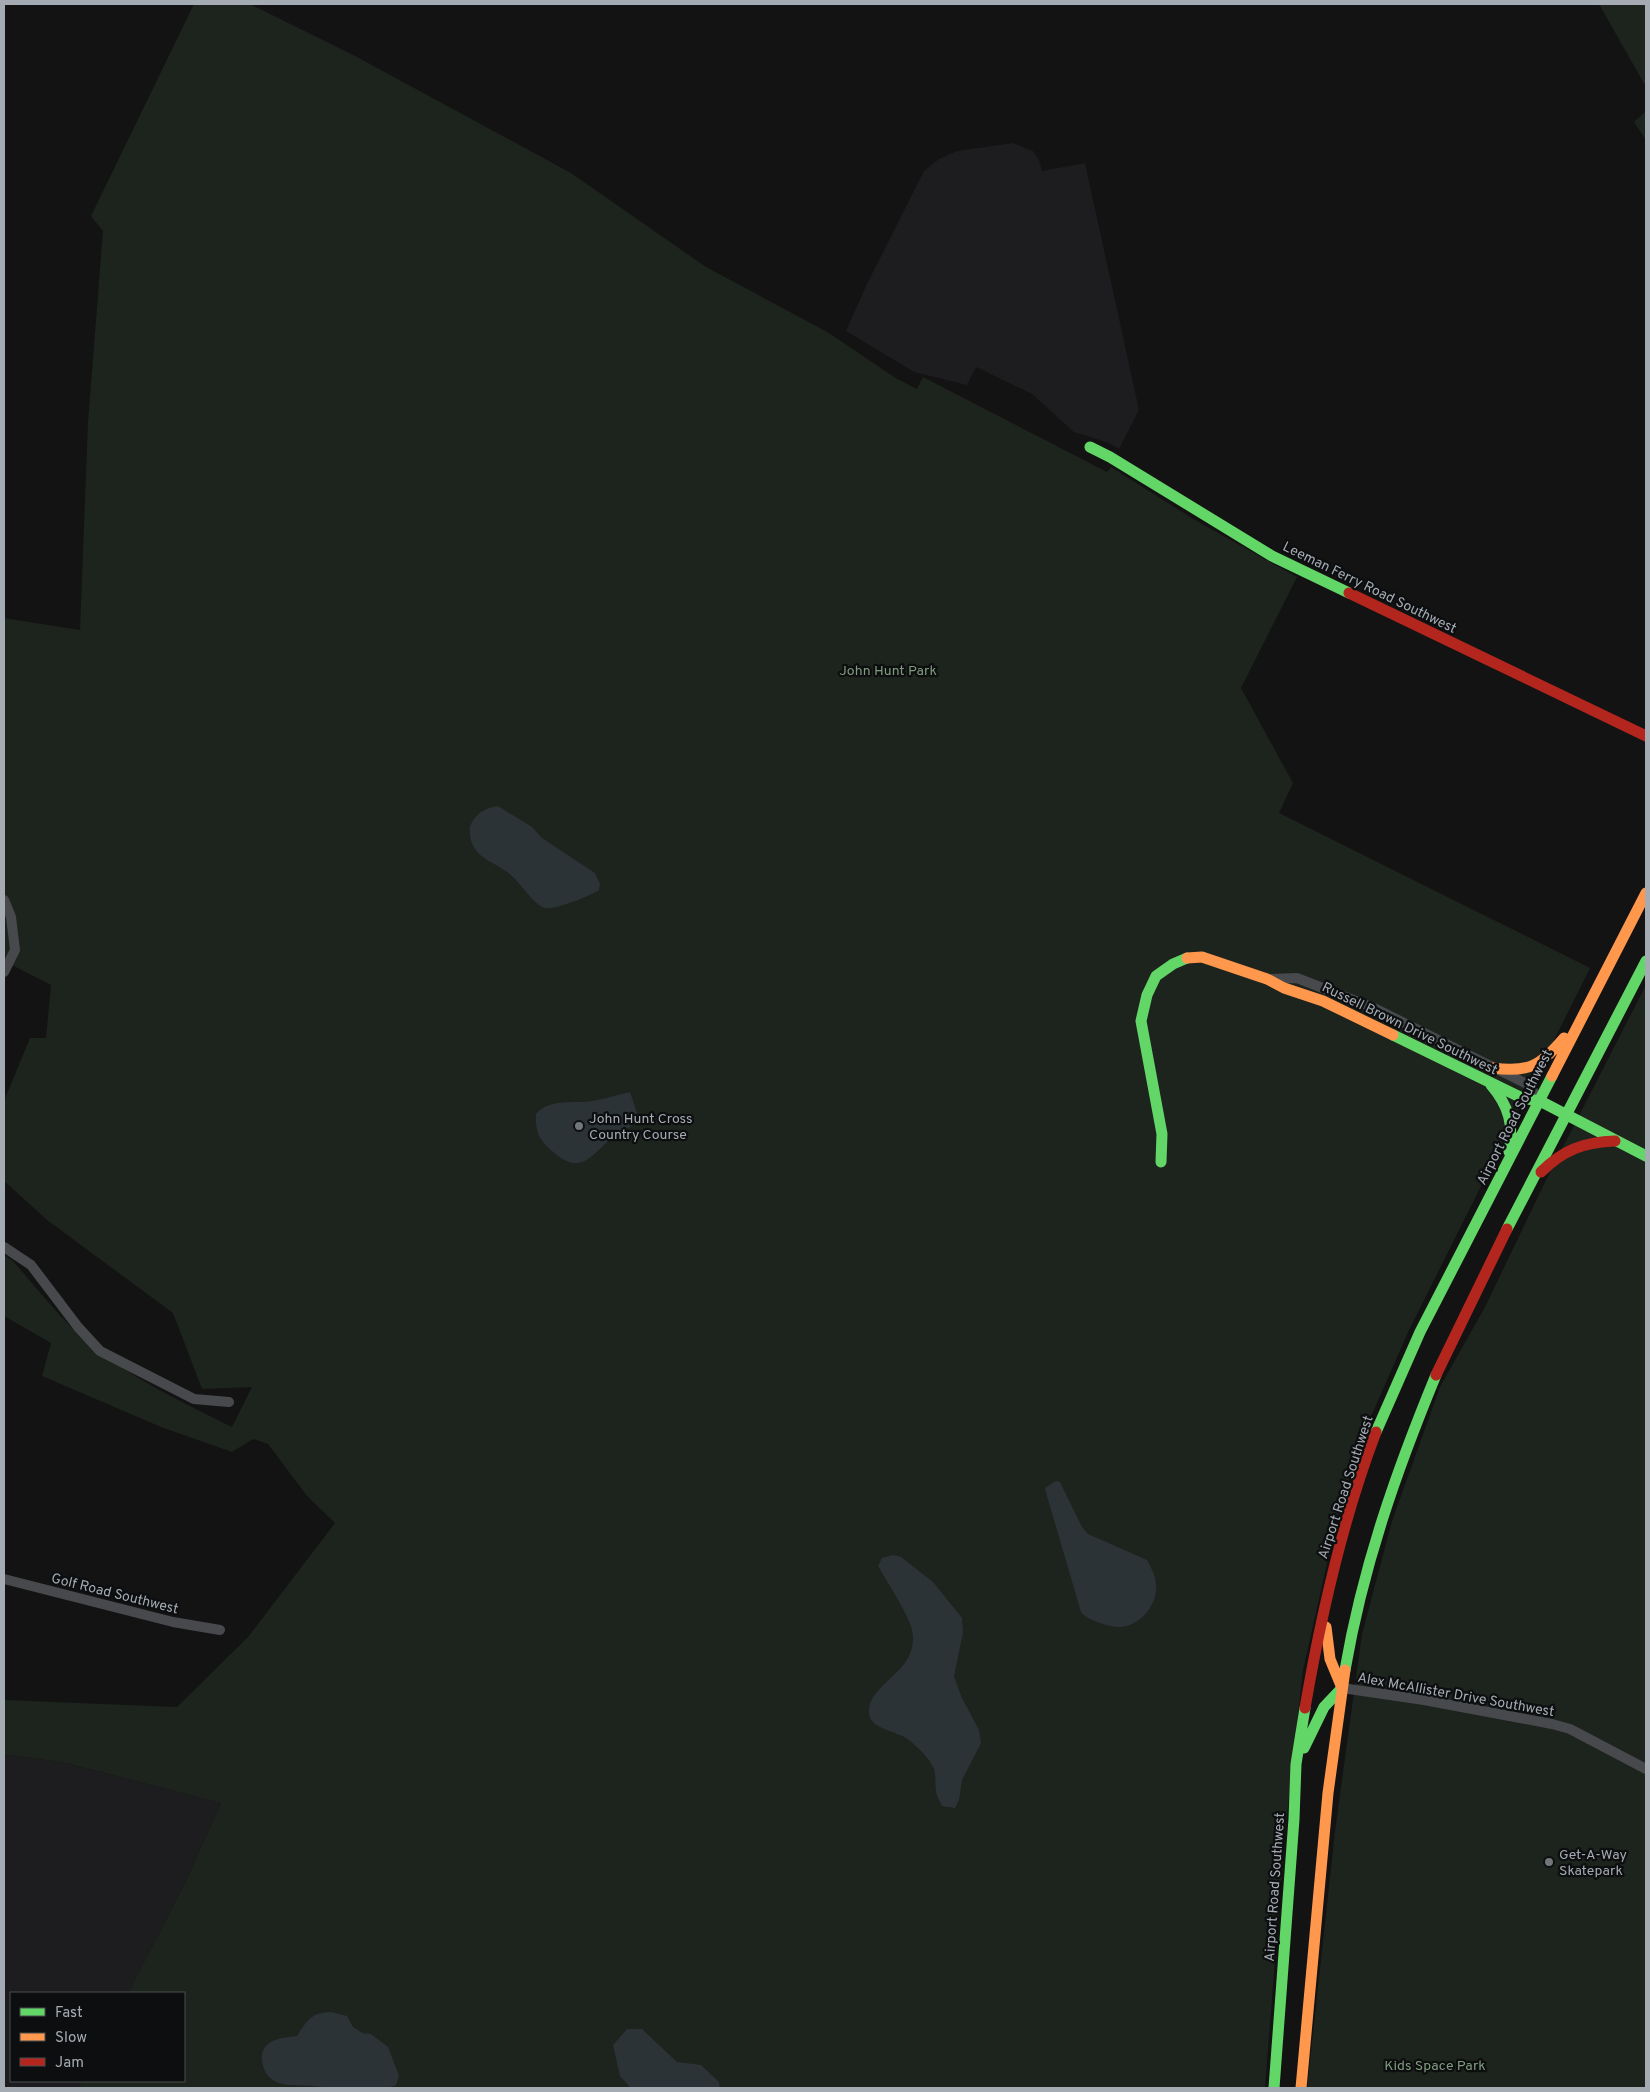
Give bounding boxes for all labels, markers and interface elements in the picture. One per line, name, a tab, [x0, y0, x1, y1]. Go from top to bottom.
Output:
street label: Leeman Ferry Road Southwest	[1280, 539, 1459, 638]
park label: John Hunt Park	[839, 663, 937, 680]
street label: Russell Brown Drive Southwest	[1319, 979, 1500, 1079]
street label: Airport Road Southwest	[1474, 1047, 1557, 1188]
place label: John Hunt Cross Country Course	[589, 1111, 693, 1144]
marker: John Hunt Cross Country Course	[573, 1120, 585, 1132]
street label: Airport Road Southwest	[1315, 1414, 1378, 1561]
street label: Golf Road Southwest	[49, 1570, 180, 1618]
street label: Alex McAllister Drive Southwest	[1356, 1670, 1555, 1721]
street label: Airport Road Southwest	[1262, 1812, 1289, 1962]
place label: Get-A-Way Skatepark	[1559, 1847, 1627, 1880]
marker: Get-A-Way Skatepark	[1543, 1856, 1555, 1868]
legend	[10, 1992, 185, 2082]
text: Fast	[55, 2004, 83, 2023]
text: Slow	[55, 2029, 87, 2048]
text: Jam	[55, 2054, 84, 2073]
park label: Kids Space Park	[1384, 2058, 1486, 2075]

